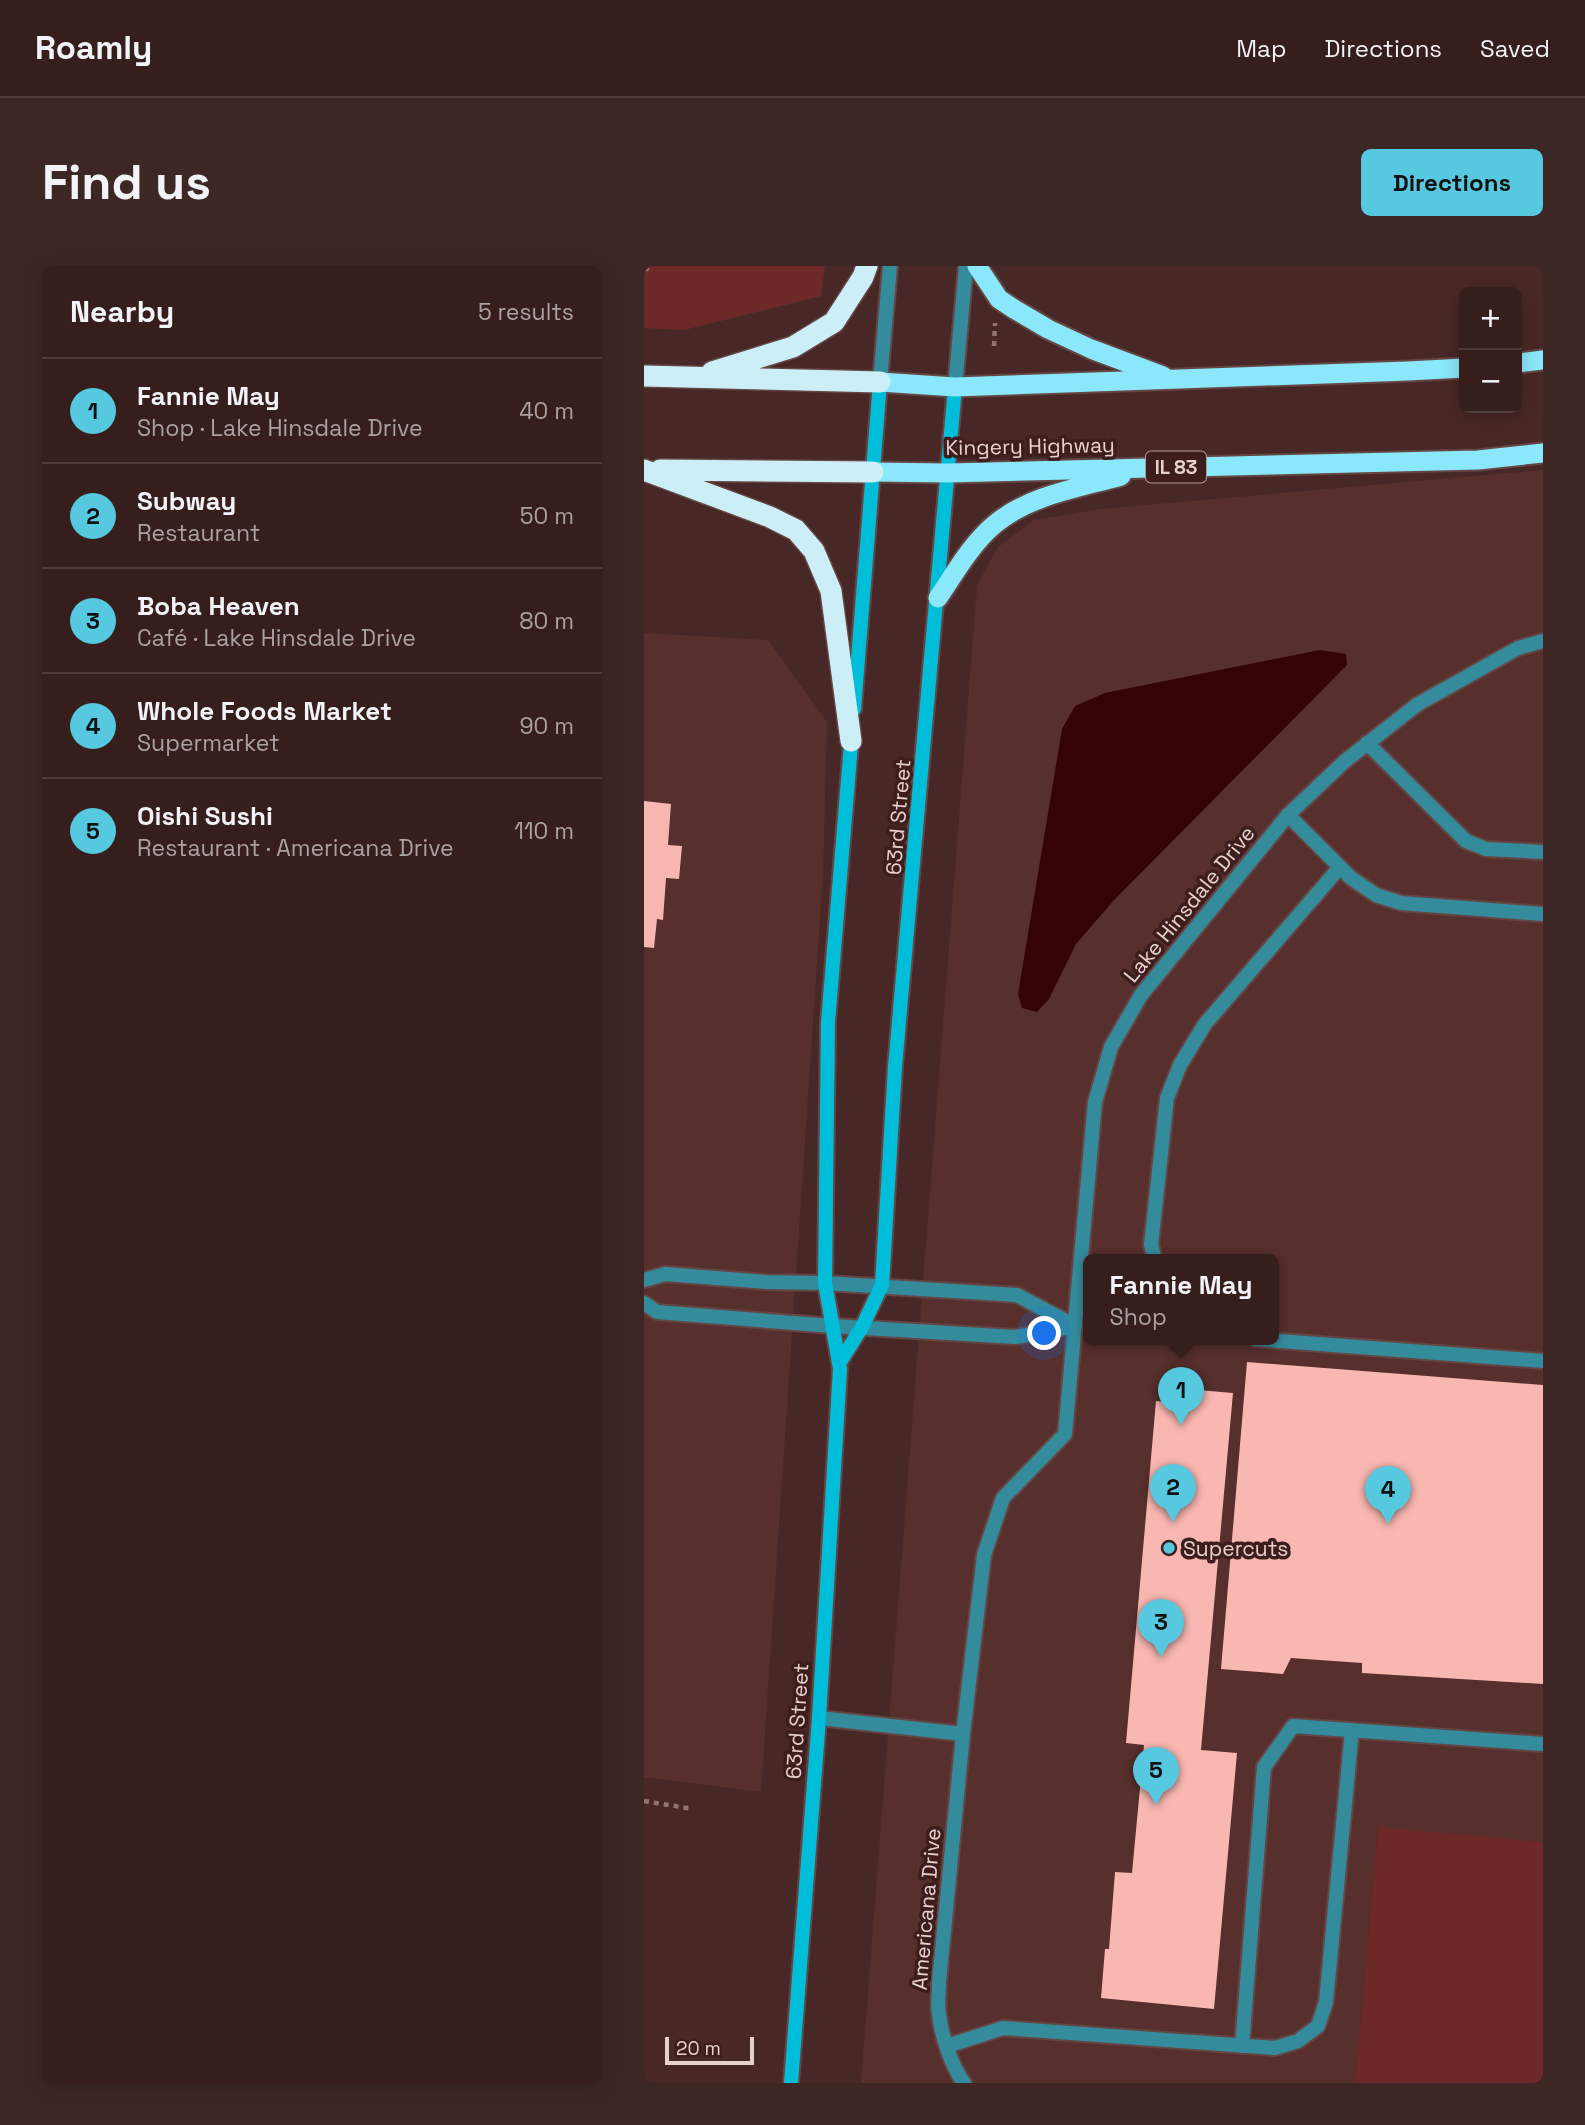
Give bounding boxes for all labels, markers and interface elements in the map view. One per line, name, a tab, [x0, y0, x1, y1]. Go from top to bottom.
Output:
text: Roamly	[35, 27, 152, 69]
text: Map	[1236, 33, 1286, 64]
text: Directions	[1324, 33, 1442, 64]
text: Saved	[1480, 33, 1550, 64]
button: Directions	[1361, 149, 1543, 216]
text: Find us	[42, 151, 211, 213]
map controls	[1459, 287, 1522, 413]
button: +	[1459, 287, 1522, 350]
text: Nearby	[70, 292, 174, 331]
text: 5 results	[478, 297, 574, 327]
button: −	[1459, 350, 1522, 413]
text: Fannie May	[137, 379, 280, 413]
text: 1	[88, 396, 98, 426]
text: 40 m	[519, 396, 574, 426]
text: Shop · Lake Hinsdale Drive	[137, 413, 423, 443]
street label: Kingery Highway	[945, 431, 1115, 461]
road number: IL 83	[1146, 452, 1206, 482]
text: Subway	[137, 484, 236, 518]
text: 2	[86, 501, 100, 531]
text: 50 m	[520, 501, 574, 531]
text: Restaurant	[137, 518, 260, 548]
text: Boba Heaven	[137, 589, 300, 623]
text: 3	[86, 606, 100, 636]
text: 80 m	[519, 606, 574, 636]
text: Café · Lake Hinsdale Drive	[137, 623, 416, 653]
text: Whole Foods Market	[137, 694, 392, 728]
text: 4	[86, 711, 100, 741]
text: 90 m	[519, 711, 574, 741]
text: Supermarket	[137, 728, 279, 758]
street label: 63rd Street	[879, 758, 917, 876]
text: Oishi Sushi	[137, 799, 273, 833]
text: 5	[86, 816, 100, 846]
text: 110 m	[514, 816, 574, 846]
street label: Lake Hinsdale Drive	[1118, 820, 1260, 988]
text: Restaurant · Americana Drive	[137, 833, 454, 863]
popup	[1083, 1254, 1279, 1345]
text: Fannie May	[1110, 1268, 1252, 1302]
text: Shop	[1110, 1302, 1167, 1332]
your location	[1027, 1316, 1061, 1350]
pin: 1	[1158, 1367, 1204, 1425]
pin: 2	[1150, 1464, 1196, 1522]
pin: 4	[1365, 1466, 1411, 1524]
place label: Supercuts	[1183, 1535, 1288, 1562]
marker: Supercuts	[1161, 1540, 1177, 1556]
pin: 3	[1138, 1599, 1184, 1657]
street label: 63rd Street	[779, 1662, 815, 1780]
pin: 5	[1133, 1747, 1179, 1805]
street label: Americana Drive	[905, 1827, 947, 1991]
scale bar	[665, 2034, 754, 2066]
text: 20 m	[676, 2036, 721, 2061]

